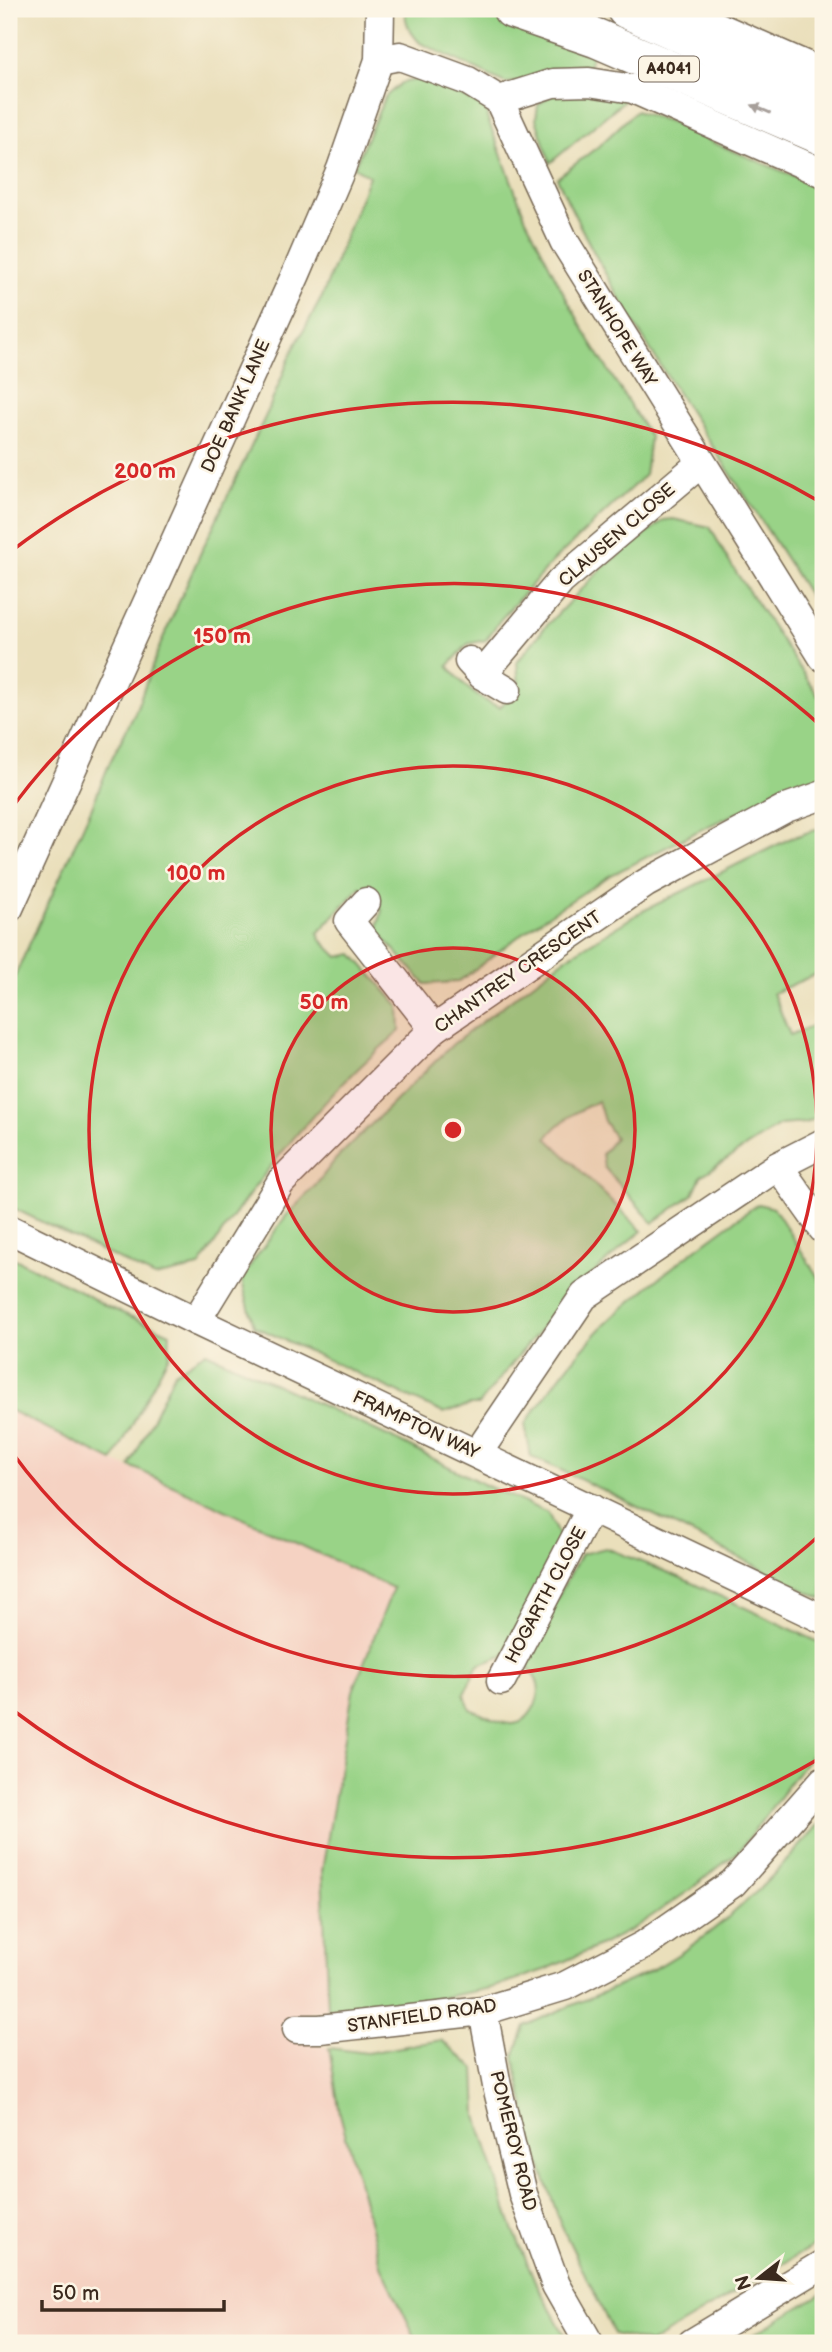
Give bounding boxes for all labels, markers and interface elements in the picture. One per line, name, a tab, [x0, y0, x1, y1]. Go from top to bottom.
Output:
road number: A4041	[639, 57, 699, 82]
one-way arrow	[750, 103, 771, 114]
street label: STANHOPE WAY	[573, 266, 661, 390]
street label: DOE BANK LANE	[197, 336, 275, 476]
text: 200 m	[114, 459, 176, 484]
street label: CLAUSEN CLOSE	[555, 479, 679, 591]
text: 150 m	[193, 624, 251, 649]
text: 100 m	[167, 861, 225, 886]
street label: CHANTREY CRESCENT	[431, 906, 606, 1038]
text: 50 m	[300, 990, 348, 1015]
centre of rings	[441, 1118, 465, 1142]
street label: FRAMPTON WAY	[349, 1386, 483, 1464]
street label: HOGARTH CLOSE	[501, 1523, 591, 1667]
street label: STANFIELD ROAD	[346, 1995, 498, 2037]
street label: POMEROY ROAD	[485, 2069, 541, 2213]
north arrow	[724, 2244, 794, 2314]
scale bar	[42, 2268, 224, 2312]
text: N	[731, 2272, 757, 2293]
text: 50 m	[52, 2281, 99, 2306]

